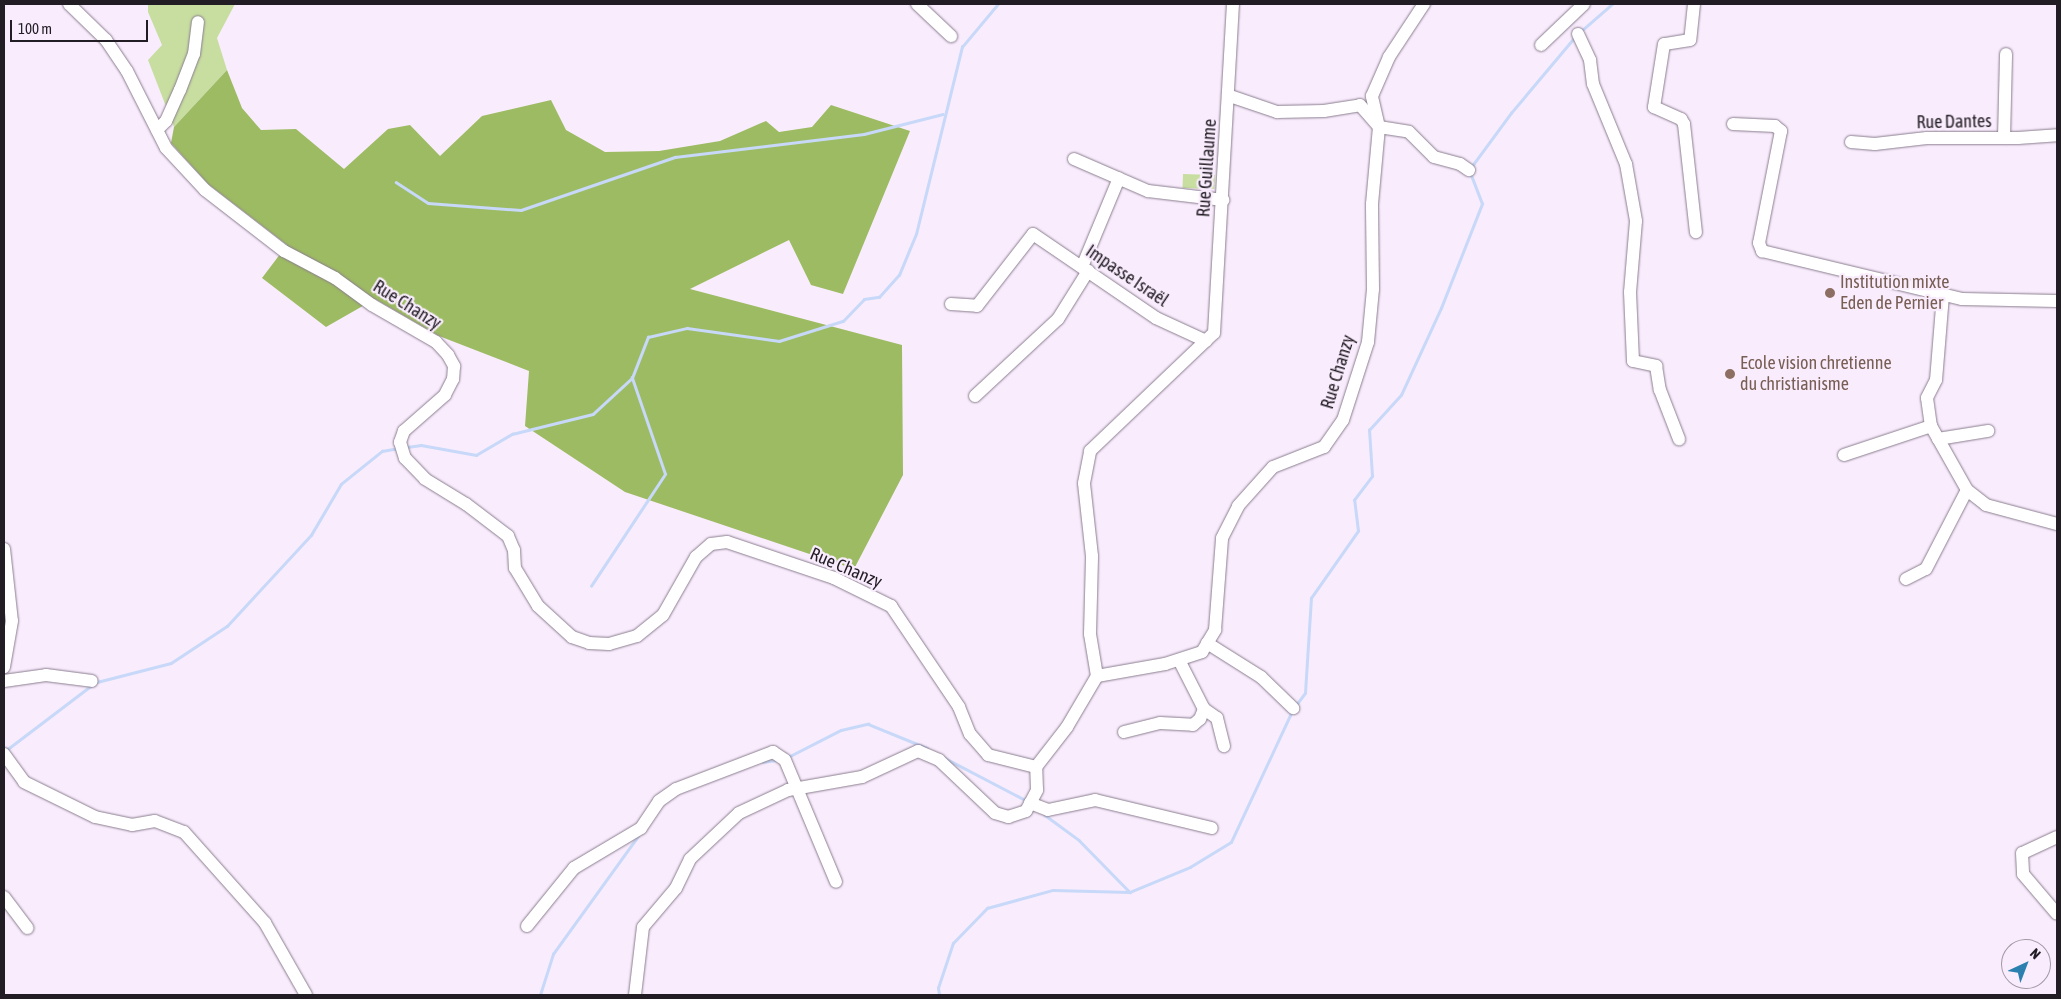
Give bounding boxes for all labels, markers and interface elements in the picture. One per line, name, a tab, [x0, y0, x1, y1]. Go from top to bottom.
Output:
scale bar	[12, 10, 150, 42]
text: 100 m	[18, 20, 52, 37]
street label: Rue Dantes	[1916, 111, 1992, 133]
street label: Rue Guillaume	[1193, 118, 1221, 218]
street label: Impasse Israël	[1082, 240, 1172, 312]
place label: Institution mixte Eden de Pernier	[1840, 272, 1949, 314]
street label: Rue Chanzy	[369, 276, 445, 334]
marker: Institution mixte Eden de Pernier	[1824, 287, 1836, 299]
street label: Rue Chanzy	[1317, 332, 1359, 412]
place label: Ecole vision chretienne du christianisme	[1740, 353, 1892, 396]
marker: Ecole vision chretienne du christianisme	[1724, 368, 1736, 380]
street label: Rue Chanzy	[807, 543, 885, 593]
north arrow	[2001, 939, 2051, 989]
text: N	[2027, 945, 2044, 962]

